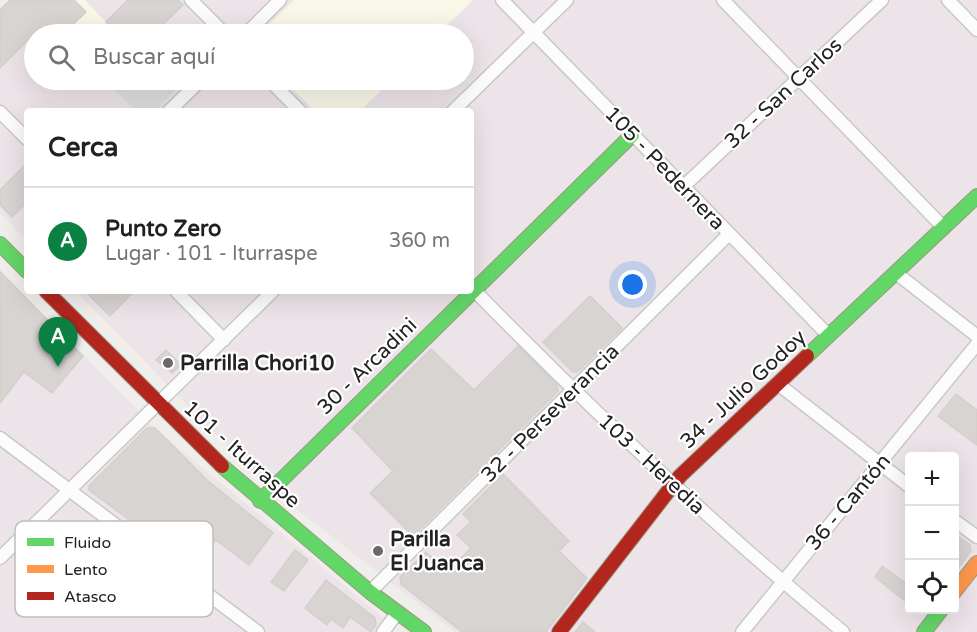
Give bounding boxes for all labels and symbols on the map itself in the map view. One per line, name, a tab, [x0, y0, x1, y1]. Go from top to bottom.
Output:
street label: 32 - San Carlos	[719, 33, 847, 154]
street label: 105 - Pedernera	[599, 101, 730, 235]
your location	[618, 270, 647, 299]
street label: 30 - Arcadini	[312, 313, 422, 420]
pin: A	[38, 318, 78, 367]
street label: 34 - Julio Godoy	[675, 325, 811, 454]
street label: 32 - Perseverancia	[476, 339, 625, 488]
place label: Parrilla Chori10	[180, 351, 334, 376]
marker: Parrilla Chori10	[161, 356, 175, 370]
street label: 101 - Iturraspe	[178, 395, 305, 513]
street label: 103 - Heredia	[593, 409, 710, 520]
street label: 36 - Cantón	[801, 449, 896, 556]
legend	[15, 521, 213, 617]
place label: Parilla El Juanca	[390, 527, 484, 576]
text: Fluido	[64, 533, 111, 553]
marker: Parilla El Juanca	[371, 544, 385, 558]
text: Lento	[64, 560, 108, 580]
text: Atasco	[64, 587, 117, 607]

